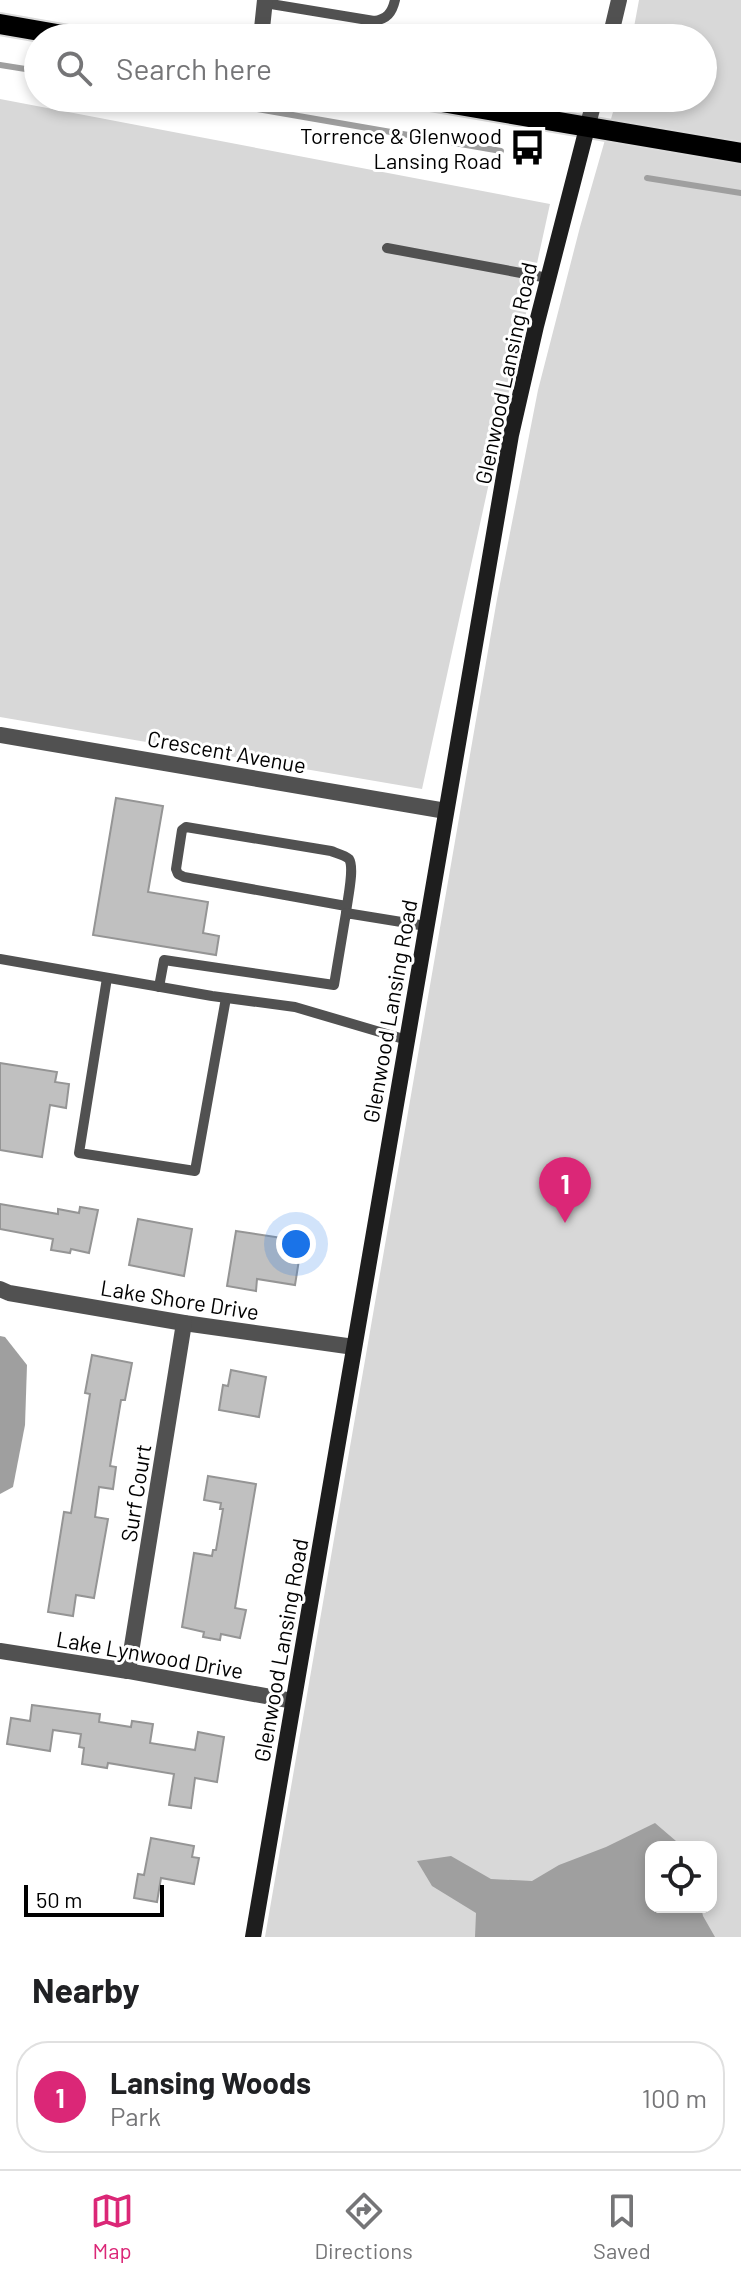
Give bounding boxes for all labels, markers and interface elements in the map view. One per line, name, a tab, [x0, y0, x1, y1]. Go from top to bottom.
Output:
search box	[24, 24, 717, 112]
icon: search	[52, 46, 96, 90]
text: Search here	[116, 50, 272, 86]
place label: Torrence & Glenwood Lansing Road	[300, 122, 502, 173]
bus stop icon: Torrence & Glenwood Lansing Road	[509, 129, 547, 167]
street label: Glenwood Lansing Road	[469, 260, 541, 486]
street label: Crescent Avenue	[146, 724, 308, 778]
street label: Glenwood Lansing Road	[357, 897, 421, 1125]
pin: 1	[539, 1157, 591, 1223]
your location	[276, 1224, 316, 1264]
street label: Lake Shore Drive	[99, 1274, 261, 1324]
street label: Surf Court	[114, 1442, 156, 1544]
street label: Glenwood Lansing Road	[248, 1536, 312, 1764]
street label: Lake Lynwood Drive	[54, 1625, 246, 1683]
map controls	[645, 1841, 717, 1913]
button: locate	[645, 1841, 717, 1913]
scale bar	[24, 1881, 164, 1917]
text: 50 m	[36, 1886, 82, 1912]
text: Nearby	[32, 1969, 140, 2010]
text: Lansing Woods	[110, 2064, 311, 2100]
text: 1	[55, 2082, 65, 2113]
text: 100 m	[642, 2082, 707, 2113]
text: Park	[110, 2100, 161, 2131]
tab: Map	[90, 2189, 134, 2263]
tab: Directions	[314, 2189, 413, 2263]
tab: Saved	[593, 2189, 651, 2263]

